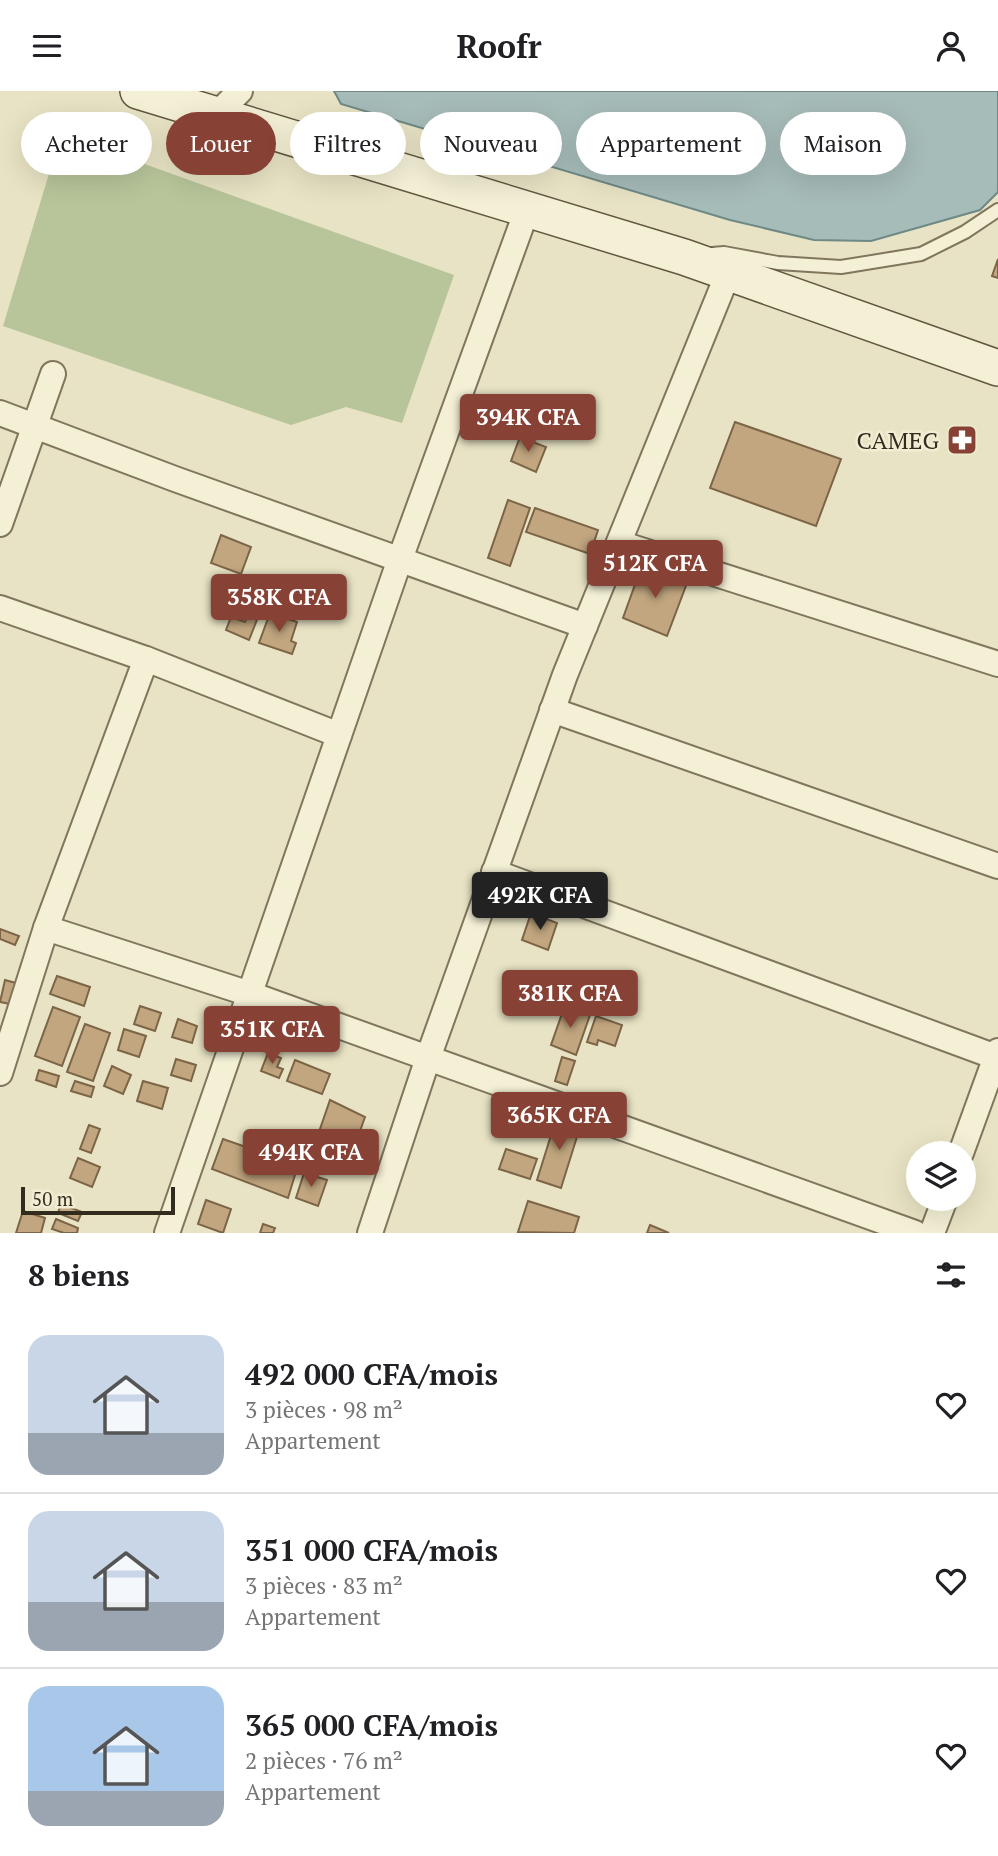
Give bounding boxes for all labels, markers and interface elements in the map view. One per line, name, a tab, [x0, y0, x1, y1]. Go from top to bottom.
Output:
text: Roofr	[456, 25, 542, 67]
icon: menu	[28, 27, 66, 65]
icon: person	[932, 27, 970, 65]
chip: Acheter	[21, 112, 152, 175]
chip: Louer	[166, 112, 276, 175]
chip: Filtres	[290, 112, 406, 175]
chip: Nouveau	[420, 112, 562, 175]
chip: Appartement	[576, 112, 766, 175]
chip: Maison	[780, 112, 906, 175]
pin: 394K CFA	[456, 395, 600, 454]
text: 394K CFA	[476, 401, 580, 432]
pharmacy icon: CAMEG	[945, 423, 979, 457]
place label: CAMEG	[856, 424, 939, 456]
pin: 512K CFA	[583, 540, 727, 600]
text: 512K CFA	[603, 547, 707, 578]
pin: 358K CFA	[207, 575, 351, 634]
text: 358K CFA	[227, 581, 331, 612]
pin: 492K CFA	[468, 873, 612, 932]
text: 492K CFA	[488, 879, 592, 910]
pin: 381K CFA	[498, 971, 642, 1030]
text: 381K CFA	[518, 977, 622, 1008]
pin: 351K CFA	[200, 1007, 344, 1066]
text: 351K CFA	[220, 1013, 324, 1044]
pin: 365K CFA	[487, 1093, 631, 1152]
text: 365K CFA	[507, 1099, 611, 1130]
pin: 494K CFA	[239, 1129, 383, 1189]
text: 494K CFA	[259, 1136, 363, 1167]
map controls	[906, 1141, 976, 1211]
button: layers	[906, 1141, 976, 1211]
scale bar	[21, 1184, 175, 1216]
text: 50 m	[32, 1186, 73, 1211]
text: 8 biens	[28, 1255, 130, 1295]
icon: filters	[932, 1256, 970, 1294]
text: 492 000 CFA/mois	[245, 1354, 498, 1394]
icon: home	[84, 1363, 168, 1447]
icon: heart	[932, 1386, 970, 1424]
text: 3 pièces · 98 m²	[245, 1394, 403, 1425]
text: Appartement	[245, 1425, 381, 1456]
text: 351 000 CFA/mois	[245, 1530, 498, 1570]
icon: home	[84, 1539, 168, 1623]
icon: heart	[932, 1562, 970, 1600]
text: 3 pièces · 83 m²	[245, 1570, 403, 1601]
text: Appartement	[245, 1601, 381, 1632]
text: 365 000 CFA/mois	[245, 1705, 498, 1745]
icon: home	[84, 1714, 168, 1798]
icon: heart	[932, 1737, 970, 1775]
text: 2 pièces · 76 m²	[245, 1745, 403, 1776]
text: Appartement	[245, 1776, 381, 1807]

